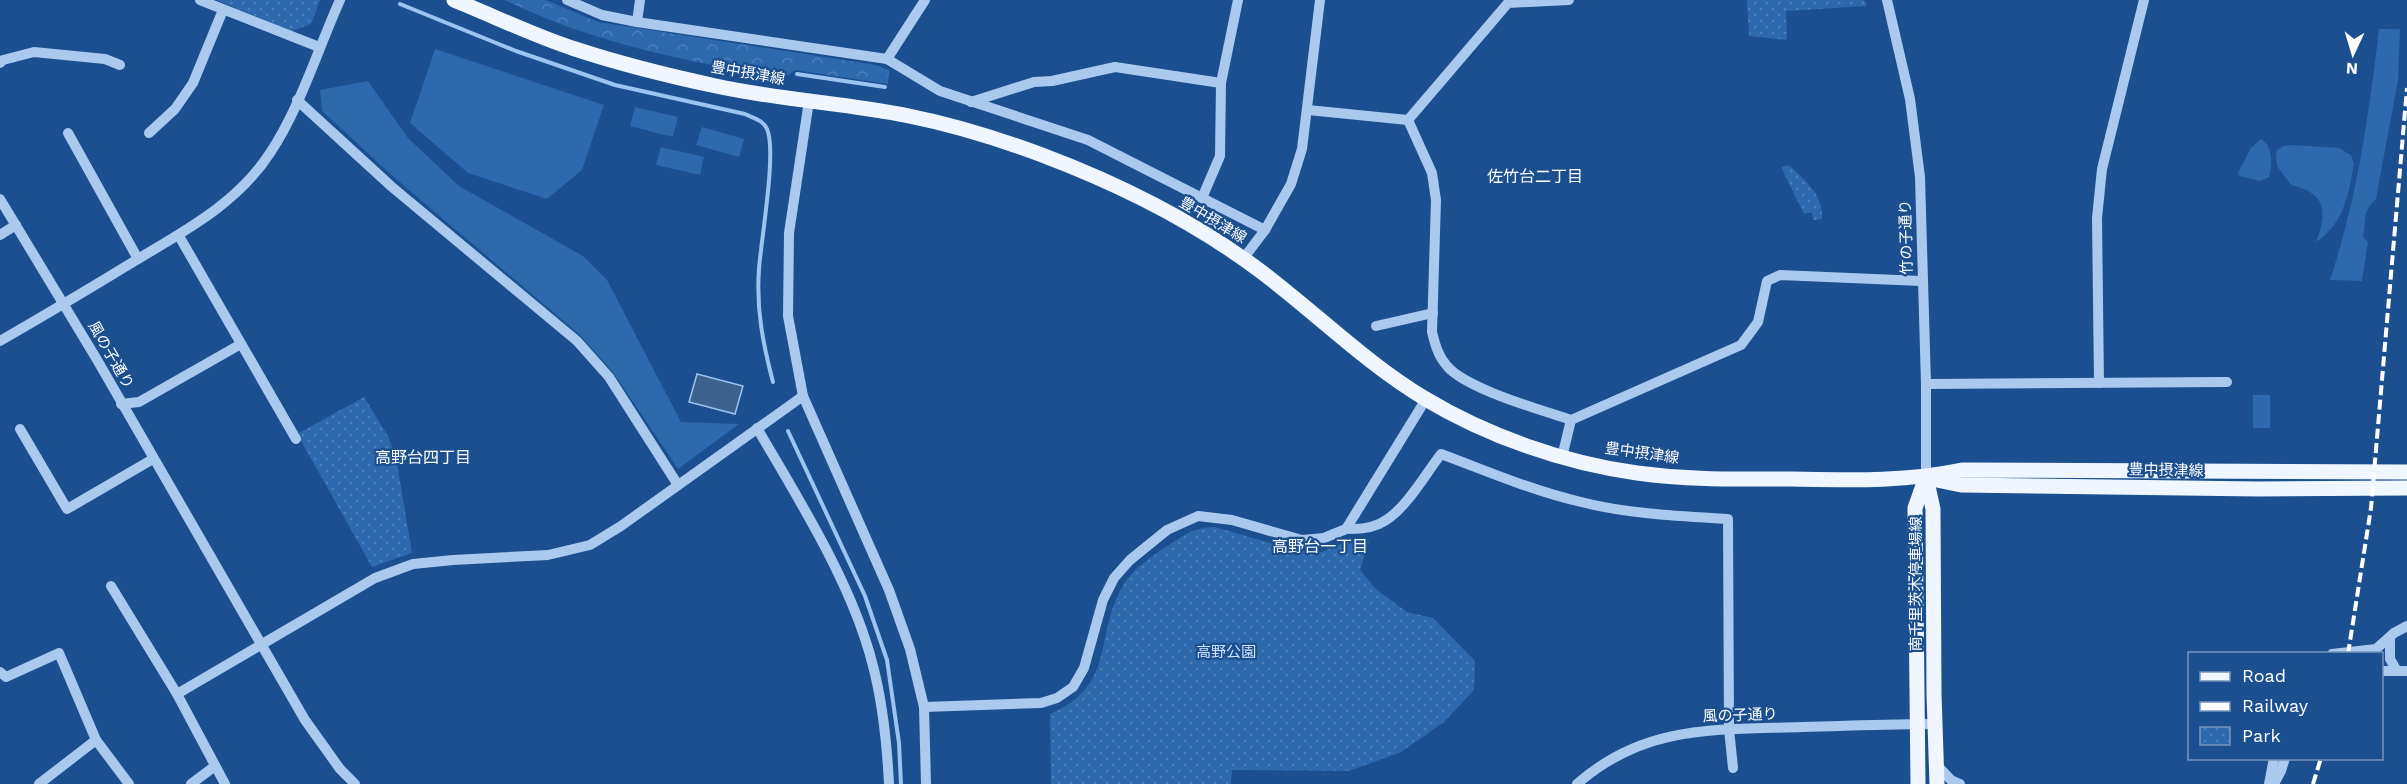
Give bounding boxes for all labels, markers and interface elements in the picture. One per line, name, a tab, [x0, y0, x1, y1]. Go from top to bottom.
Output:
north arrow	[2323, 24, 2383, 84]
street label: 豊中摂津線	[709, 58, 787, 88]
text: N	[2345, 59, 2359, 78]
district label: 佐竹台二丁目	[1487, 167, 1583, 186]
street label: 豊中摂津線	[1176, 193, 1250, 247]
street label: 竹の子通り	[1896, 199, 1916, 275]
street label: 風の子通り	[84, 318, 138, 392]
street label: 豊中摂津線	[1604, 439, 1680, 467]
district label: 高野台四丁目	[375, 448, 471, 467]
street label: 豊中摂津線	[2128, 460, 2204, 480]
street label: 南千里茨木停車場線	[1907, 516, 1925, 652]
district label: 高野台一丁目	[1272, 537, 1368, 556]
park label: 高野公園	[1196, 643, 1256, 661]
legend	[2188, 652, 2383, 760]
text: Road	[2242, 665, 2286, 686]
text: Railway	[2242, 695, 2309, 716]
street label: 風の子通り	[1702, 705, 1778, 725]
text: Park	[2242, 725, 2281, 746]

